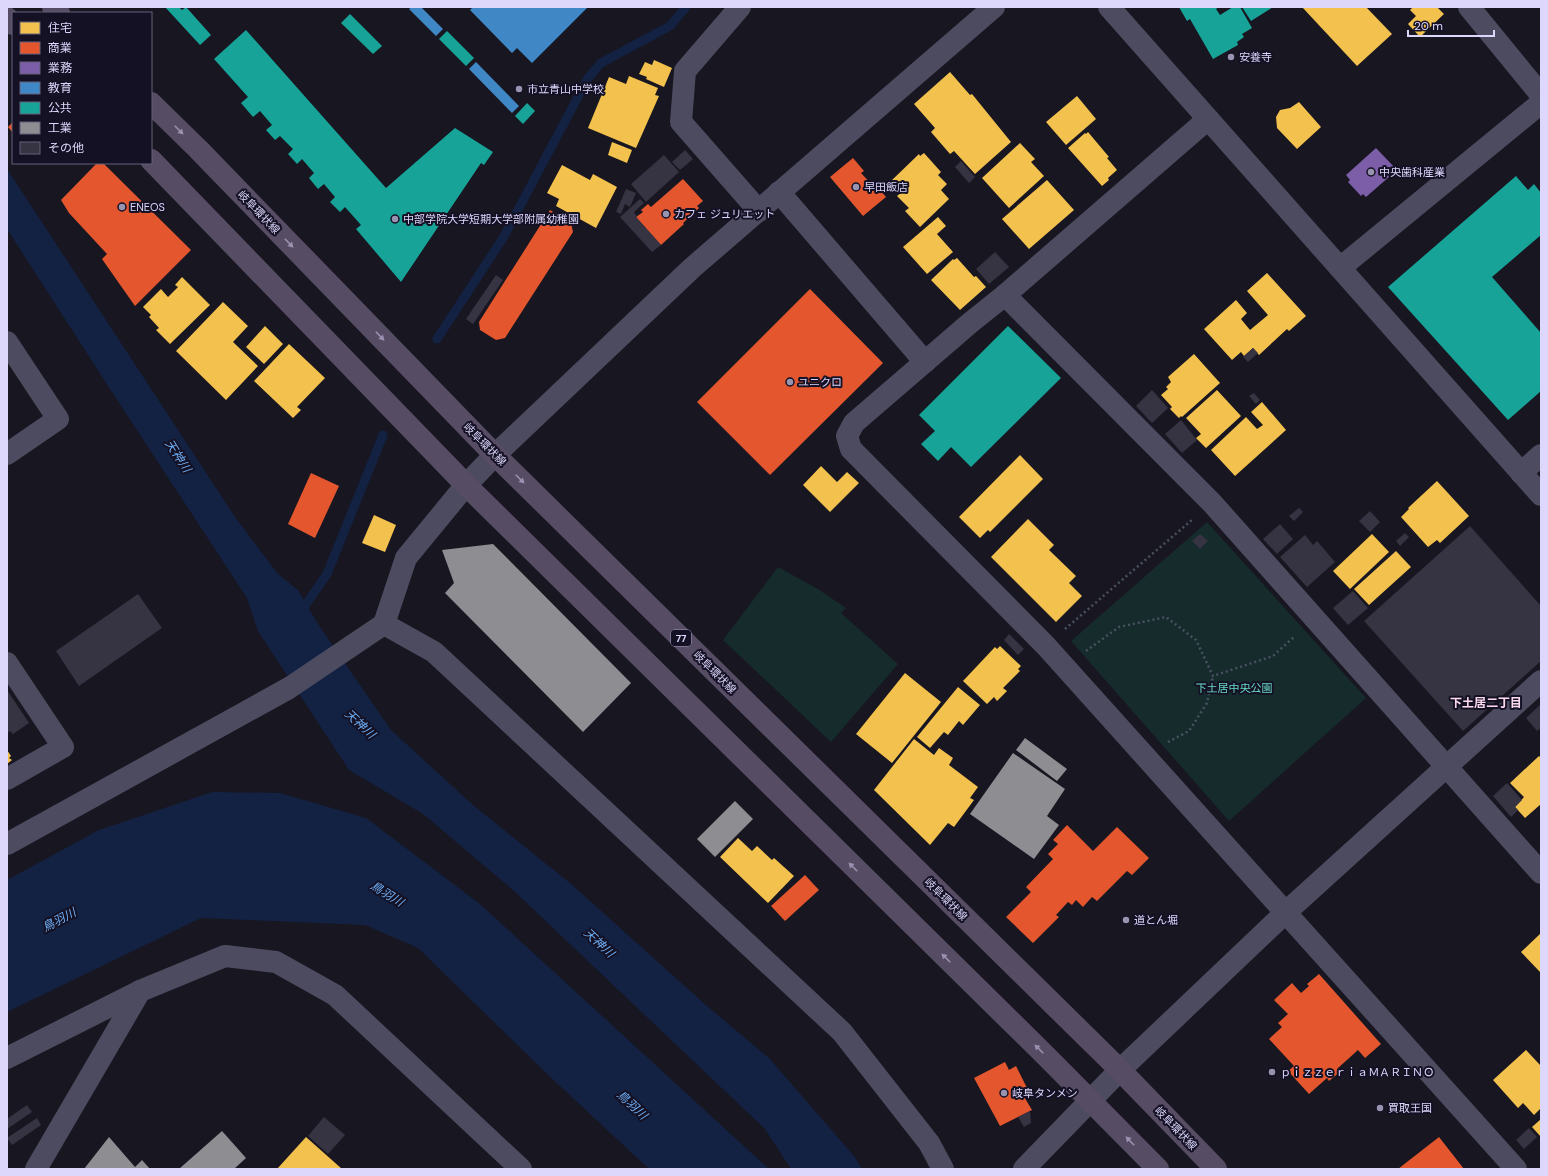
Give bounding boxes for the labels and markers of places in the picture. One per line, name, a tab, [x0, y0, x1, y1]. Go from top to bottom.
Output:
place label: 安養寺	[1239, 50, 1272, 64]
marker: 安養寺	[1226, 52, 1236, 62]
place label: 市立青山中学校	[527, 82, 604, 96]
marker: 市立青山中学校	[514, 84, 524, 94]
place label: 中央歯科産業	[1379, 165, 1445, 179]
marker: 中央歯科産業	[1366, 167, 1376, 177]
place label: 早田飯店	[864, 180, 908, 194]
marker: 早田飯店	[851, 182, 861, 192]
place label: ENEOS	[130, 200, 165, 214]
marker: ENEOS	[117, 202, 127, 212]
place label: カフェ ジュリエット	[674, 207, 775, 221]
marker: カフェ ジュリエット	[661, 209, 671, 219]
place label: 中部学院大学短期大学部附属幼稚園	[403, 212, 579, 226]
marker: 中部学院大学短期大学部附属幼稚園	[390, 214, 400, 224]
place label: ユニクロ	[798, 375, 842, 389]
marker: ユニクロ	[785, 377, 795, 387]
place label: 道とん堀	[1134, 913, 1178, 927]
marker: 道とん堀	[1121, 915, 1131, 925]
place label: ｐｉｚｚｅｒｉａＭＡＲＩＮＯ	[1280, 1065, 1434, 1079]
marker: ｐｉｚｚｅｒｉａＭＡＲＩＮＯ	[1267, 1067, 1277, 1077]
place label: 岐阜タンメン	[1012, 1086, 1078, 1100]
marker: 岐阜タンメン	[999, 1088, 1009, 1098]
place label: 買取王国	[1388, 1101, 1432, 1115]
marker: 買取王国	[1375, 1103, 1385, 1113]

